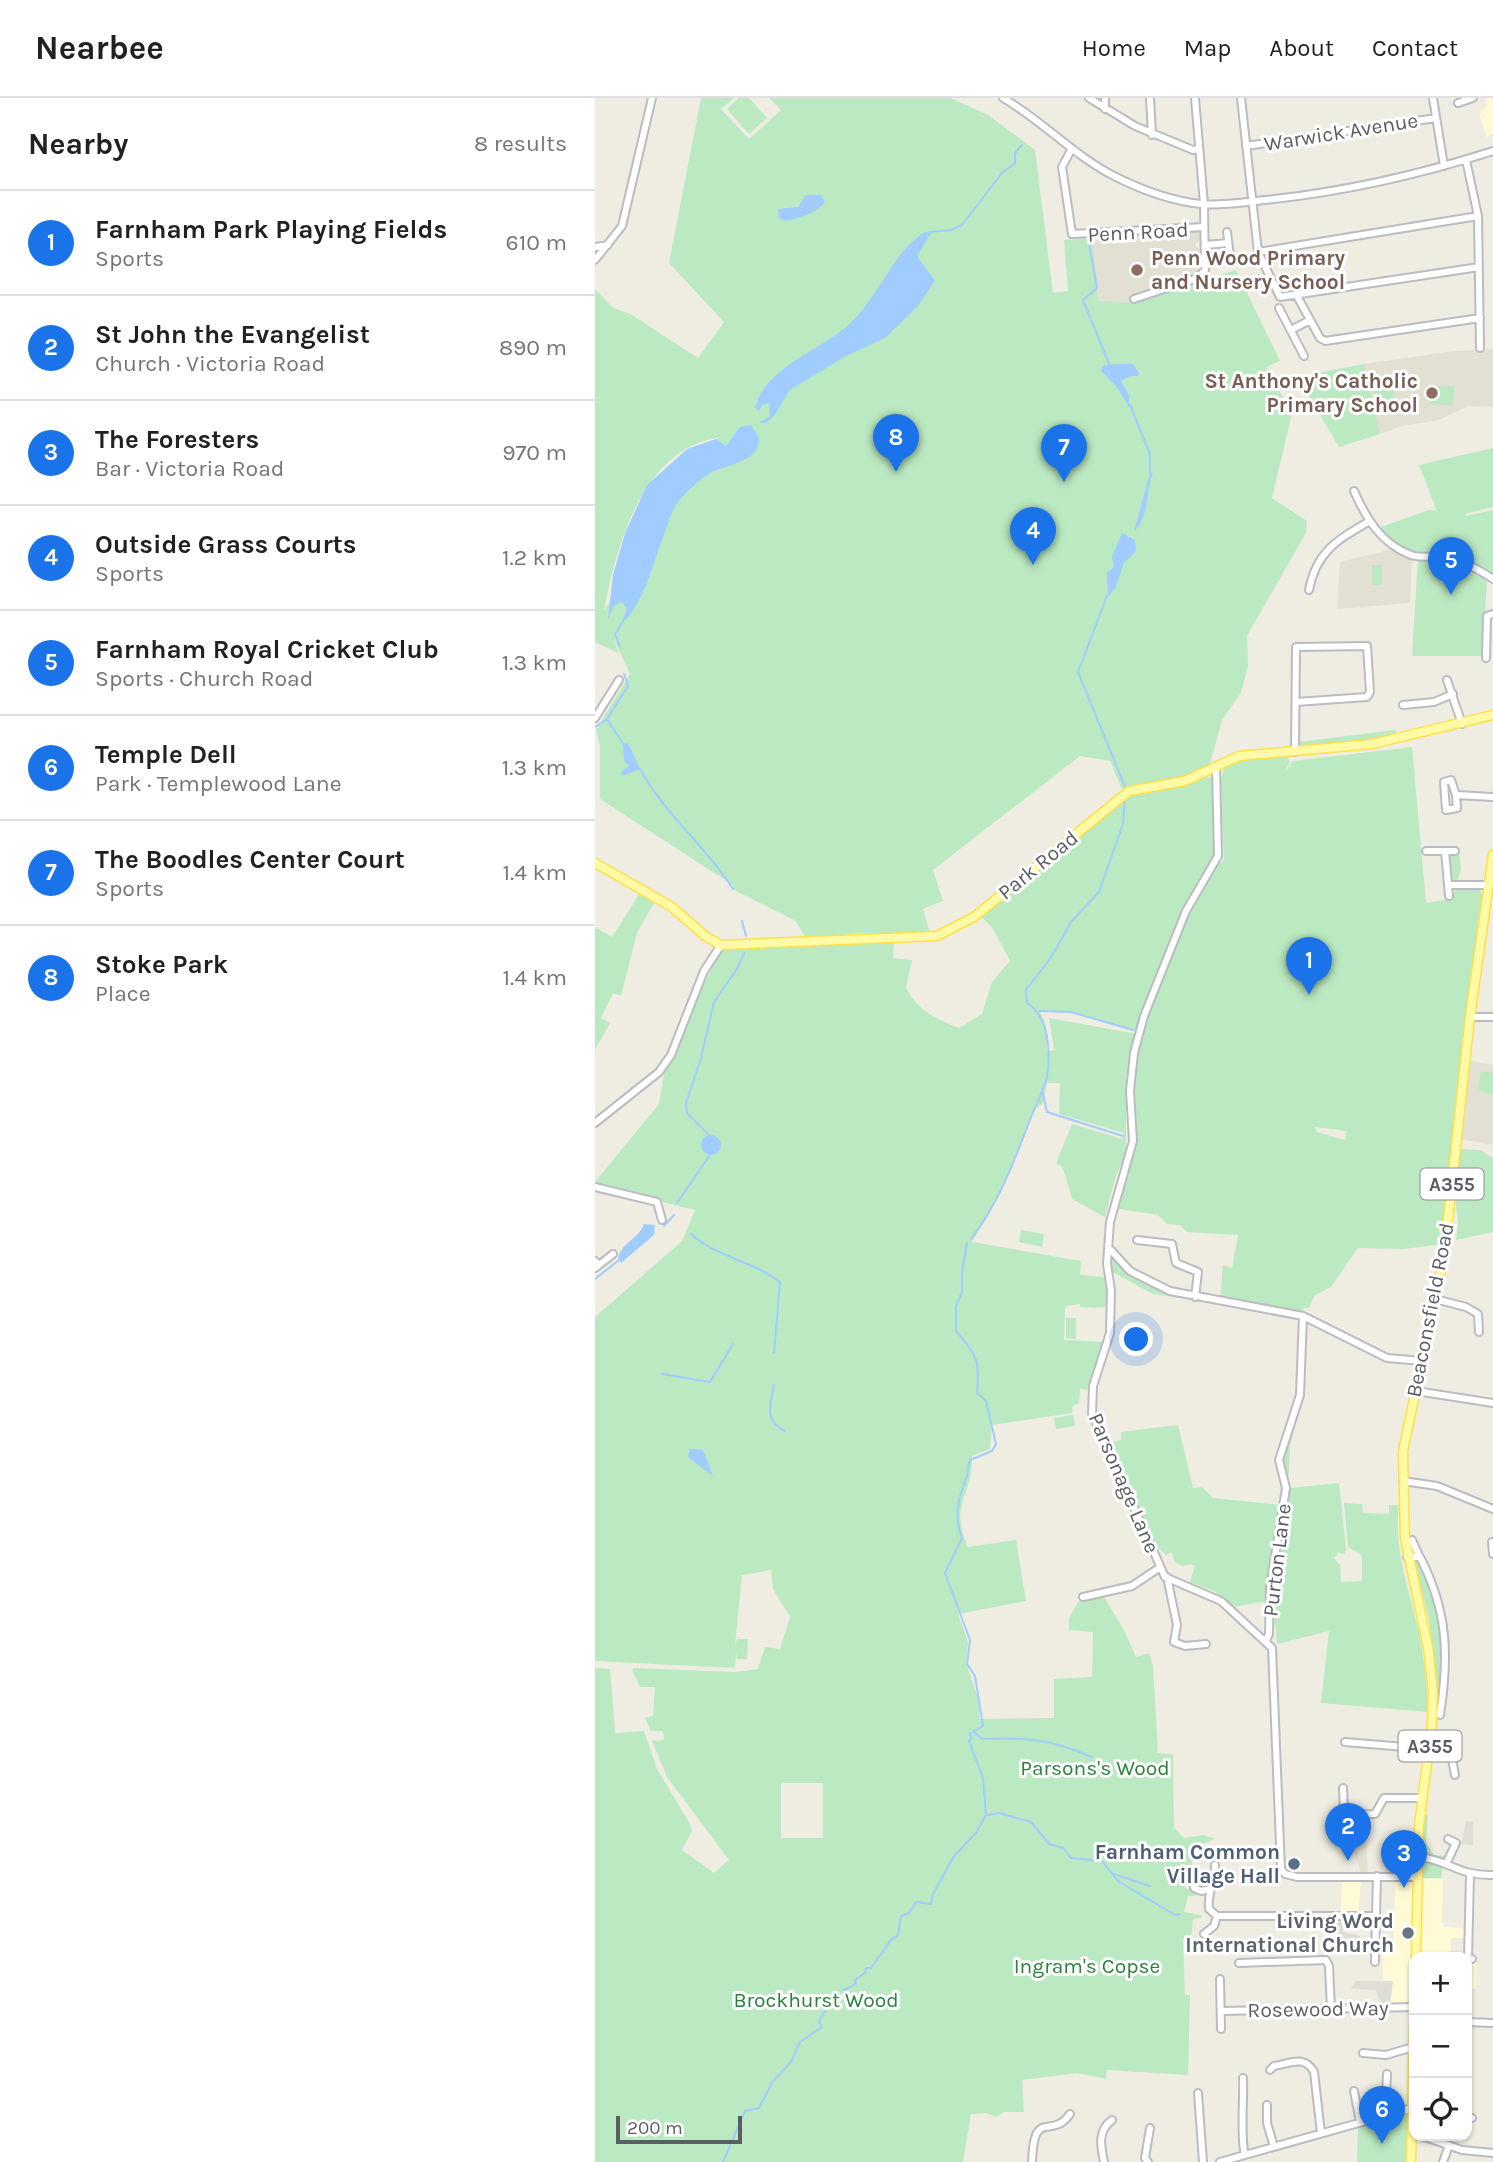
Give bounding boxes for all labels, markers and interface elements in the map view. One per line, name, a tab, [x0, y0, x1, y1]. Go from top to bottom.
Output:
text: Nearbee	[35, 29, 164, 67]
text: Home	[1082, 34, 1146, 62]
text: Map	[1184, 34, 1231, 62]
text: About	[1269, 34, 1334, 62]
text: Contact	[1372, 34, 1458, 62]
street label: Warwick Avenue	[1262, 108, 1420, 156]
text: Nearby	[28, 126, 128, 162]
text: 8 results	[474, 130, 567, 157]
text: Farnham Park Playing Fields	[95, 214, 447, 245]
street label: Penn Road	[1087, 217, 1189, 247]
text: 1	[47, 229, 55, 256]
text: 610 m	[506, 229, 567, 256]
text: Sports	[95, 245, 164, 272]
place label: Penn Wood Primary and Nursery School	[1151, 246, 1346, 294]
marker: Penn Wood Primary and Nursery School	[1129, 262, 1145, 278]
text: St John the Evangelist	[95, 319, 370, 350]
text: 2	[44, 334, 58, 361]
text: 890 m	[499, 334, 567, 361]
text: Church · Victoria Road	[95, 350, 325, 377]
place label: St Anthony's Catholic Primary School	[1204, 369, 1418, 417]
marker: St Anthony's Catholic Primary School	[1424, 385, 1440, 401]
pin: 8	[873, 414, 919, 472]
text: The Foresters	[95, 424, 259, 455]
pin: 7	[1041, 424, 1087, 482]
text: 3	[44, 439, 58, 466]
text: 970 m	[502, 439, 567, 466]
text: Bar · Victoria Road	[95, 455, 284, 482]
pin: 4	[1010, 507, 1056, 565]
text: Outside Grass Courts	[95, 529, 357, 560]
pin: 5	[1428, 537, 1474, 595]
text: 4	[44, 544, 58, 571]
text: 1.2 km	[502, 544, 567, 571]
text: Sports	[95, 560, 164, 587]
text: Farnham Royal Cricket Club	[95, 634, 439, 665]
text: 5	[44, 649, 58, 676]
text: 1.3 km	[502, 649, 567, 676]
text: Sports · Church Road	[95, 665, 313, 692]
text: Temple Dell	[95, 739, 237, 770]
text: 6	[44, 754, 58, 781]
text: 1.3 km	[502, 754, 567, 781]
text: Park · Templewood Lane	[95, 770, 342, 797]
street label: Park Road	[993, 825, 1083, 905]
text: The Boodles Center Court	[95, 844, 405, 875]
text: 7	[45, 859, 57, 886]
text: 1.4 km	[503, 859, 567, 886]
text: Sports	[95, 875, 164, 902]
pin: 1	[1286, 937, 1332, 995]
text: Stoke Park	[95, 949, 228, 980]
text: 8	[44, 964, 58, 991]
text: 1.4 km	[503, 964, 567, 991]
text: Place	[95, 980, 151, 1007]
road number: A355	[1421, 1168, 1483, 1200]
street label: Beaconsfield Road	[1401, 1221, 1459, 1399]
your location	[1119, 1322, 1153, 1356]
street label: Parsonage Lane	[1084, 1409, 1164, 1557]
street label: Purton Lane	[1258, 1502, 1296, 1618]
road number: A355	[1399, 1730, 1461, 1762]
park label: Parsons's Wood	[1020, 1756, 1170, 1780]
pin: 2	[1325, 1803, 1371, 1861]
pin: 3	[1381, 1830, 1427, 1888]
place label: Farnham Common Village Hall	[1095, 1840, 1280, 1888]
marker: Farnham Common Village Hall	[1286, 1856, 1302, 1872]
place label: Living Word International Church	[1185, 1909, 1394, 1957]
marker: Living Word International Church	[1400, 1925, 1416, 1941]
map controls	[1409, 1952, 1472, 2141]
button: +	[1409, 1952, 1472, 2015]
park label: Ingram's Copse	[1014, 1954, 1160, 1978]
park label: Brockhurst Wood	[733, 1988, 899, 2012]
street label: Rosewood Way	[1247, 1996, 1389, 2022]
button: −	[1409, 2015, 1472, 2078]
button: locate	[1409, 2078, 1472, 2141]
pin: 6	[1359, 2086, 1405, 2144]
scale bar	[616, 2113, 742, 2145]
text: 200 m	[627, 2117, 683, 2139]

